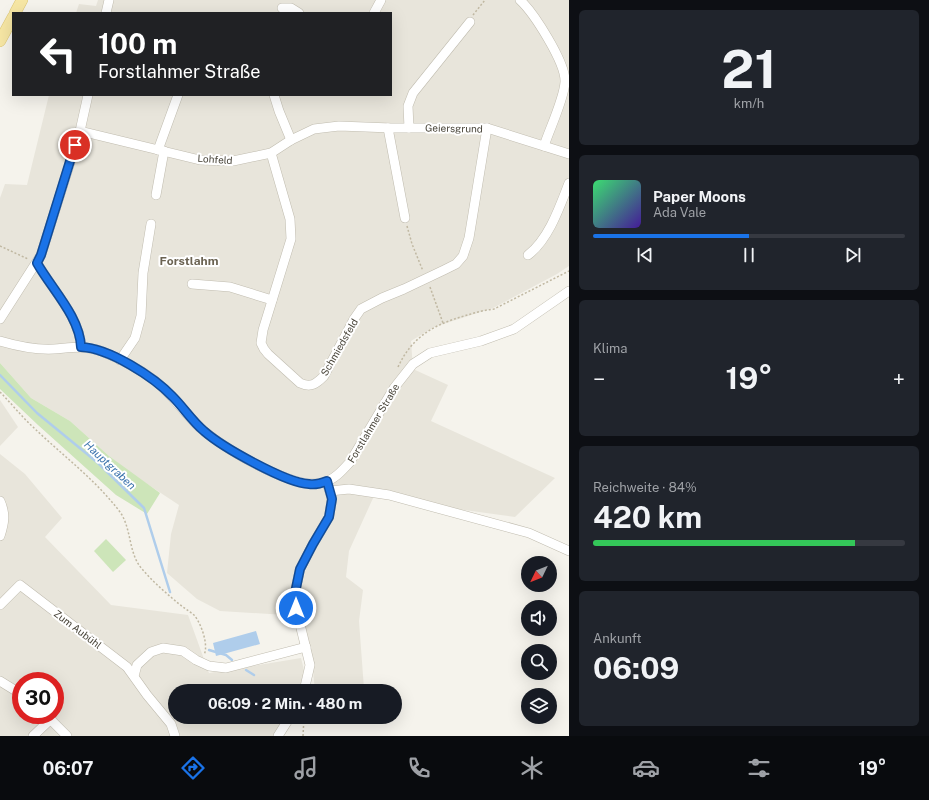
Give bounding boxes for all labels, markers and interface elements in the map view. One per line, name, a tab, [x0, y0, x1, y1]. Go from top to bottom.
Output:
text: 100 m	[98, 27, 177, 60]
icon: left	[32, 28, 84, 80]
text: 21	[721, 39, 777, 100]
text: Forstlahmer Straße	[98, 61, 261, 82]
text: km/h	[734, 96, 764, 111]
street label: Geiersgrund	[425, 121, 483, 135]
pin	[58, 128, 92, 162]
icon: arrive	[64, 134, 86, 156]
street label: Lohfeld	[197, 152, 233, 166]
text: Paper Moons	[653, 188, 746, 205]
text: Ada Vale	[653, 205, 706, 220]
icon: previous	[634, 244, 656, 266]
icon: pause	[738, 244, 760, 266]
icon: next	[842, 244, 864, 266]
district label: Forstlahm	[160, 254, 219, 268]
street label: Schmiedsfeld	[318, 316, 360, 378]
text: Klima	[593, 341, 627, 356]
text: 19°	[726, 360, 772, 396]
text: −	[593, 366, 605, 392]
text: +	[893, 366, 905, 392]
street label: Forstlahmer Straße	[345, 381, 402, 465]
water label: Hauptgraben	[82, 438, 138, 492]
text: Reichweite · 84%	[593, 480, 697, 495]
text: 420 km	[593, 499, 702, 535]
north arrow	[521, 556, 557, 592]
map controls	[521, 556, 557, 724]
position arrow	[275, 587, 317, 629]
button: sound	[521, 600, 557, 636]
street label: Zum Aubühl	[52, 607, 104, 651]
text: Ankunft	[593, 631, 642, 646]
button: search	[521, 644, 557, 680]
text: 06:09	[593, 650, 679, 686]
speed limit sign: 30	[12, 672, 64, 724]
button: layers	[521, 688, 557, 724]
text: 06:09 · 2 Min. · 480 m	[208, 695, 362, 712]
icon: directions	[179, 754, 207, 782]
icon: music	[292, 754, 320, 782]
icon: phone	[405, 754, 433, 782]
icon: climate	[518, 754, 546, 782]
icon: car	[632, 754, 660, 782]
icon: filters	[745, 754, 773, 782]
text: 06:07	[43, 758, 93, 779]
text: 19°	[858, 758, 886, 779]

